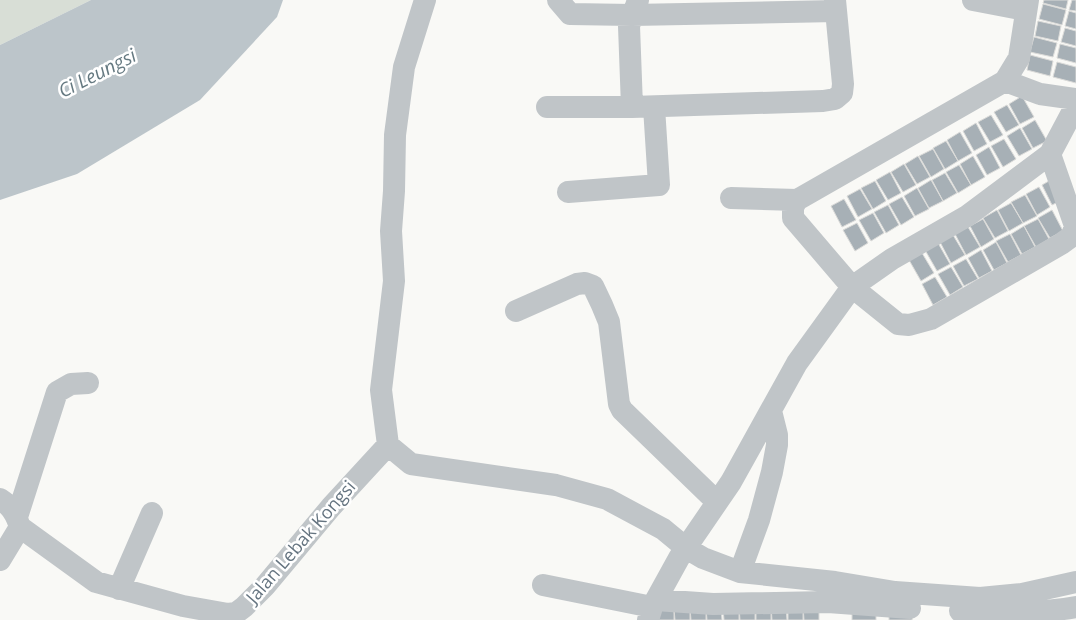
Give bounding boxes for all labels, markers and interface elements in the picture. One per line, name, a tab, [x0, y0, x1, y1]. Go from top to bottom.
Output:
water label: Ci Leungsi	[54, 42, 141, 104]
street label: Jalan Lebak Kongsi	[239, 475, 360, 609]

